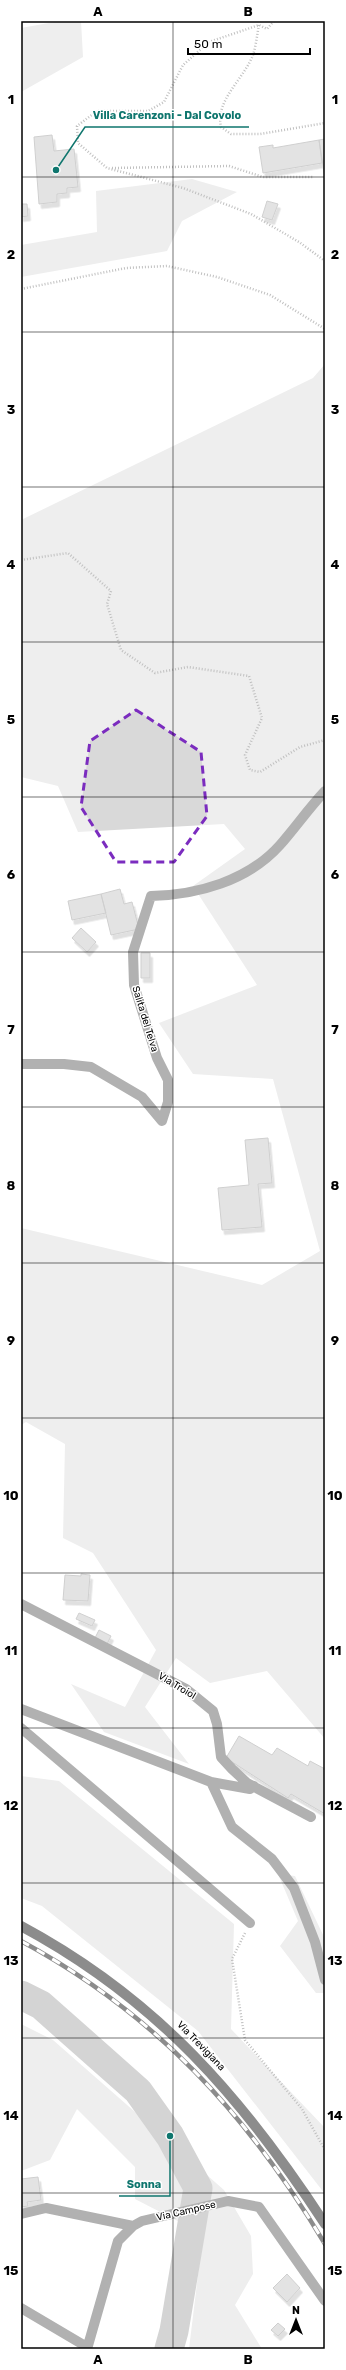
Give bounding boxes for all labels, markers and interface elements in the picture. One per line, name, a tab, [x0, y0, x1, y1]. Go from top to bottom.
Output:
text: A	[93, 4, 103, 19]
text: B	[243, 4, 253, 19]
scale bar	[188, 30, 310, 56]
text: 50 m	[194, 37, 222, 51]
text: 1	[8, 92, 14, 107]
text: 1	[332, 92, 338, 107]
callout: Villa Carenzoni - Dal Covolo	[85, 104, 249, 127]
text: Villa Carenzoni - Dal Covolo	[93, 109, 241, 122]
text: 2	[7, 247, 15, 262]
text: 2	[331, 247, 339, 262]
text: 3	[7, 402, 16, 417]
text: 3	[331, 402, 340, 417]
text: 4	[7, 557, 16, 572]
text: 4	[331, 557, 340, 572]
text: 5	[7, 712, 15, 727]
text: 5	[331, 712, 339, 727]
text: 6	[7, 867, 16, 882]
text: 6	[331, 867, 340, 882]
street label: Salita del Telva	[129, 985, 161, 1053]
text: 7	[7, 1022, 15, 1037]
text: 7	[331, 1022, 339, 1037]
text: 8	[7, 1178, 16, 1193]
text: 8	[331, 1178, 340, 1193]
text: 9	[7, 1333, 15, 1348]
text: 9	[331, 1333, 339, 1348]
text: 10	[3, 1488, 19, 1503]
text: 10	[327, 1488, 343, 1503]
text: 11	[5, 1643, 17, 1658]
text: 11	[329, 1643, 341, 1658]
street label: Via Troiol	[156, 1670, 198, 1702]
text: 12	[4, 1798, 18, 1813]
text: 12	[328, 1798, 342, 1813]
text: 13	[3, 1953, 19, 1968]
text: 13	[327, 1953, 343, 1968]
street label: Via Trevigiana	[174, 2019, 228, 2073]
text: 14	[3, 2108, 19, 2123]
text: 14	[327, 2108, 343, 2123]
callout: Sonna	[119, 2173, 170, 2196]
text: Sonna	[127, 2178, 161, 2191]
street label: Via Campose	[155, 2198, 217, 2224]
text: 15	[4, 2263, 18, 2278]
text: 15	[328, 2263, 342, 2278]
north arrow	[276, 2300, 316, 2340]
text: N	[292, 2304, 300, 2317]
text: A	[93, 2352, 103, 2367]
text: B	[243, 2352, 253, 2367]

